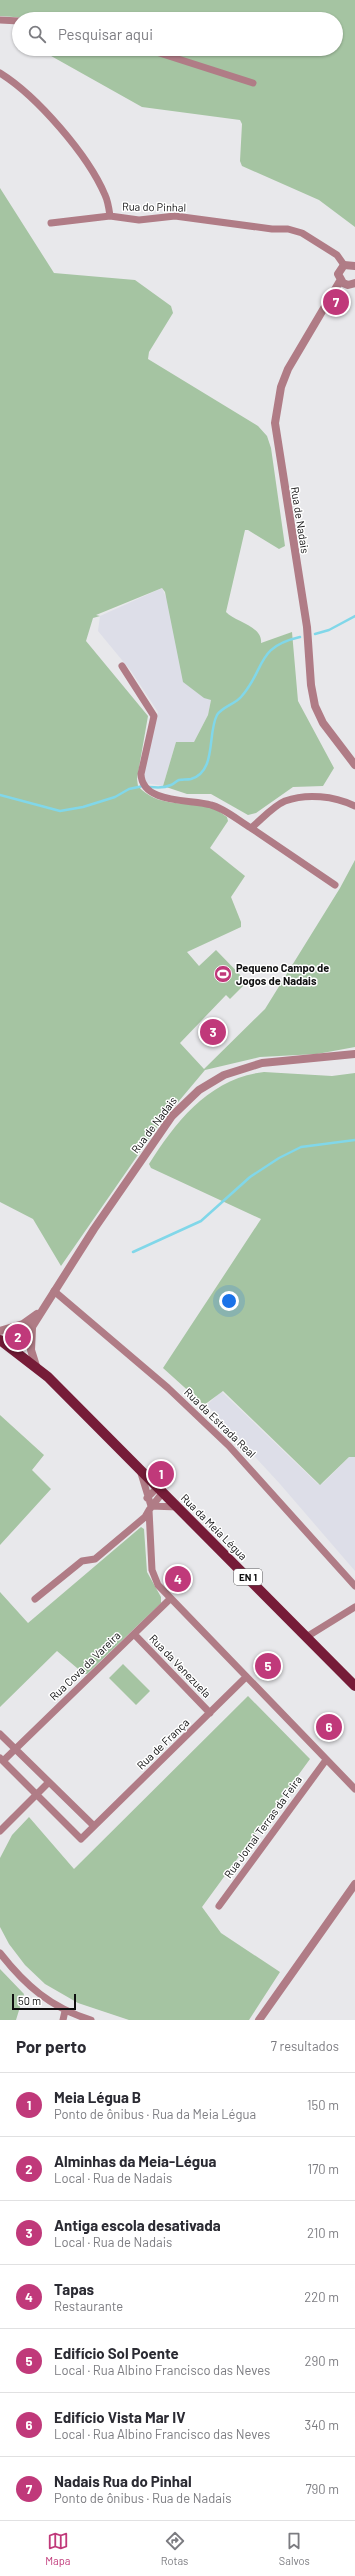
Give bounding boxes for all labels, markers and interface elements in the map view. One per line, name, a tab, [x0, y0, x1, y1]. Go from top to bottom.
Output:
search box	[12, 12, 343, 56]
icon: search	[26, 23, 48, 45]
text: Pesquisar aqui	[58, 25, 153, 43]
street label: Rua do Pinhal	[122, 199, 186, 214]
pin: 7	[323, 287, 349, 317]
street label: Rua de Nadais	[289, 486, 312, 554]
place label: Pequeno Campo de Jogos de Nadais	[236, 961, 329, 987]
sports icon: Pequeno Campo de Jogos de Nadais	[213, 964, 233, 984]
pin: 3	[200, 1017, 226, 1047]
street label: Rua de Nadais	[128, 1094, 179, 1155]
your location	[219, 1291, 239, 1311]
pin: 2	[5, 1322, 31, 1352]
street label: Rua da Estrada Real	[182, 1385, 259, 1460]
pin: 1	[148, 1459, 174, 1489]
street label: Rua da Meia Légua	[179, 1491, 250, 1562]
pin: 4	[165, 1564, 191, 1594]
road number: EN 1	[234, 1569, 262, 1585]
street label: Rua Cova da Vareira	[47, 1629, 123, 1703]
street label: Rua da Venezuela	[147, 1631, 214, 1700]
pin: 5	[255, 1651, 281, 1681]
pin: 6	[316, 1712, 342, 1742]
street label: Rua de França	[134, 1716, 191, 1772]
street label: Rua Jornal Terras da Feira	[221, 1773, 304, 1880]
scale bar	[12, 1992, 76, 2011]
text: 50 m	[18, 1994, 41, 2007]
text: Por perto	[16, 2036, 86, 2056]
text: 7 resultados	[271, 2038, 339, 2054]
text: Meia Légua B	[54, 2088, 141, 2106]
text: 1	[27, 2097, 31, 2113]
text: 150 m	[307, 2097, 339, 2113]
text: Ponto de ônibus · Rua da Meia Légua	[54, 2106, 256, 2122]
text: Alminhas da Meia-Légua	[54, 2152, 216, 2170]
text: 2	[25, 2161, 33, 2177]
text: 170 m	[308, 2161, 339, 2177]
text: Local · Rua de Nadais	[54, 2170, 172, 2186]
text: Antiga escola desativada	[54, 2216, 221, 2234]
text: 3	[25, 2225, 33, 2241]
text: 210 m	[307, 2225, 339, 2241]
text: Local · Rua de Nadais	[54, 2234, 172, 2250]
text: Tapas	[54, 2280, 94, 2298]
text: 4	[25, 2289, 33, 2305]
text: 220 m	[304, 2289, 339, 2305]
text: Restaurante	[54, 2298, 123, 2314]
text: Edifício Sol Poente	[54, 2344, 179, 2362]
text: 5	[25, 2353, 33, 2369]
text: 290 m	[305, 2353, 339, 2369]
text: Local · Rua Albino Francisco das Neves	[54, 2362, 270, 2378]
text: Edifício Vista Mar IV	[54, 2408, 186, 2426]
text: 6	[26, 2417, 32, 2433]
text: 340 m	[304, 2417, 339, 2433]
text: Local · Rua Albino Francisco das Neves	[54, 2426, 270, 2442]
text: Nadais Rua do Pinhal	[54, 2472, 192, 2490]
text: 7	[26, 2481, 32, 2497]
text: 790 m	[305, 2481, 339, 2497]
text: Ponto de ônibus · Rua de Nadais	[54, 2490, 231, 2506]
tab: Mapa	[45, 2530, 70, 2567]
tab: Rotas	[161, 2530, 188, 2567]
tab: Salvos	[279, 2530, 310, 2567]

